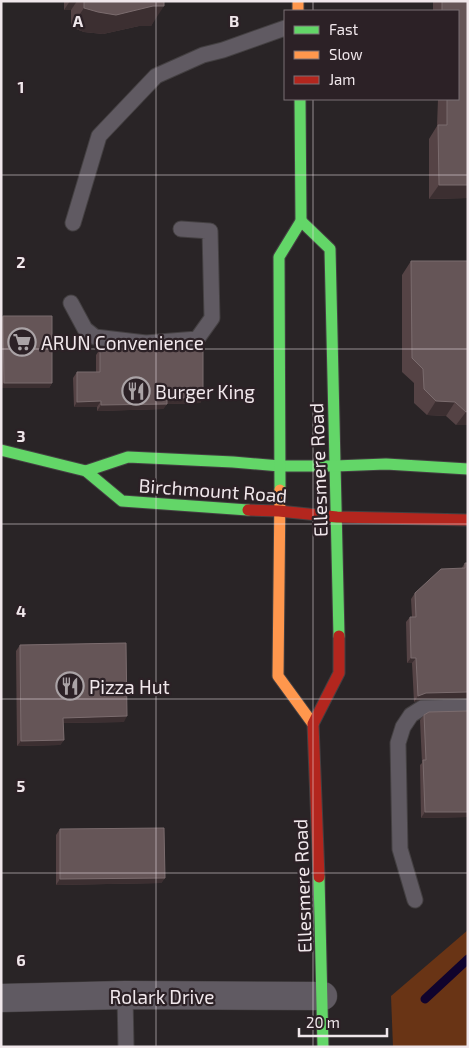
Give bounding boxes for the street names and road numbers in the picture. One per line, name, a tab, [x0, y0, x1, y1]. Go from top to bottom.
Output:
street label: Ellesmere Road	[304, 403, 332, 537]
street label: Birchmount Road	[138, 473, 288, 507]
street label: Ellesmere Road	[288, 819, 316, 953]
street label: Rolark Drive	[110, 985, 214, 1008]

